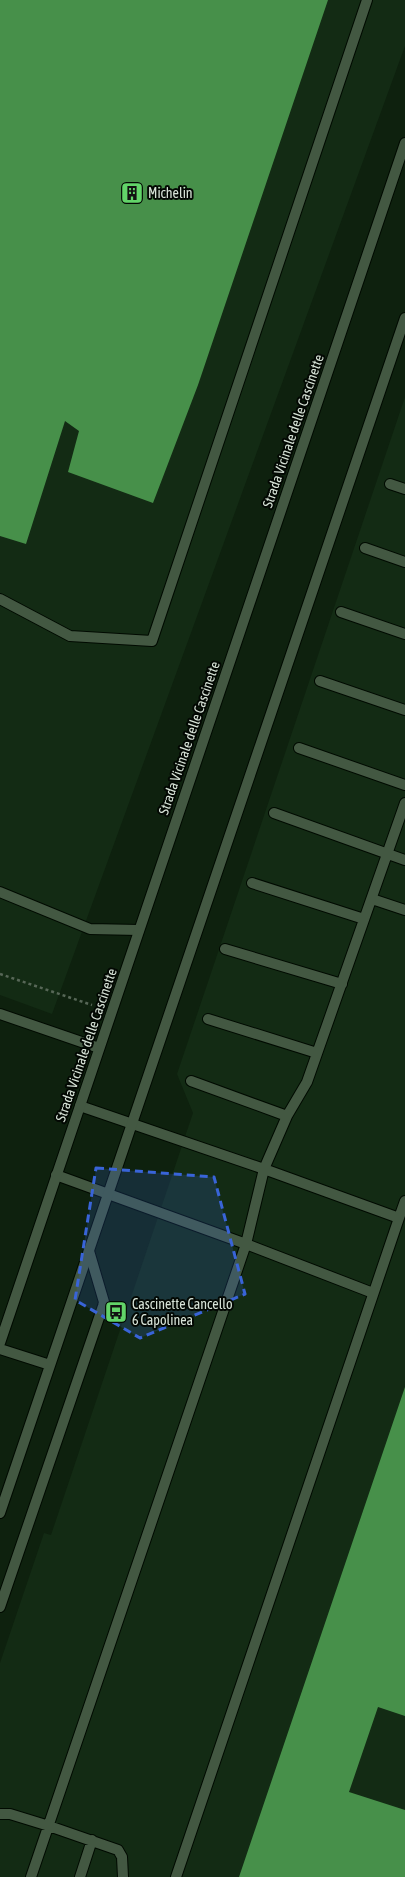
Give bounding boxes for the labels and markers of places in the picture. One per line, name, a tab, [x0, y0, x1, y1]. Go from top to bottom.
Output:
building icon: Michelin	[119, 180, 145, 206]
place label: Michelin	[148, 185, 193, 201]
place label: Cascinette Cancello 6 Capolinea	[132, 1296, 233, 1328]
bus stop icon: Cascinette Cancello 6 Capolinea	[103, 1299, 129, 1325]

